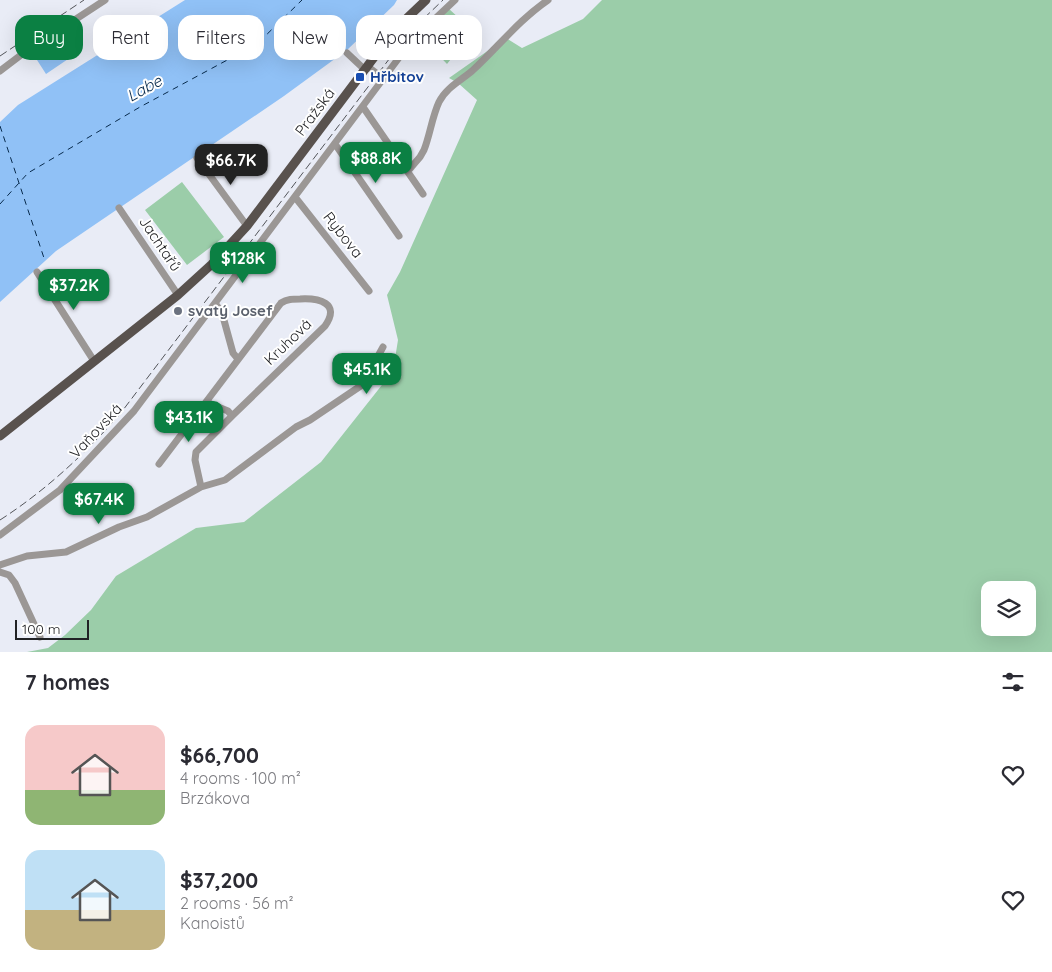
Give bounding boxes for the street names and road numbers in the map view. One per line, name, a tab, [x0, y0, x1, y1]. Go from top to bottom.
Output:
street label: Pražská	[290, 84, 339, 139]
street label: Rybova	[319, 208, 367, 262]
street label: Jachtařů	[135, 213, 186, 275]
street label: Kruhová	[260, 314, 315, 369]
street label: Vaňovská	[65, 399, 126, 462]

